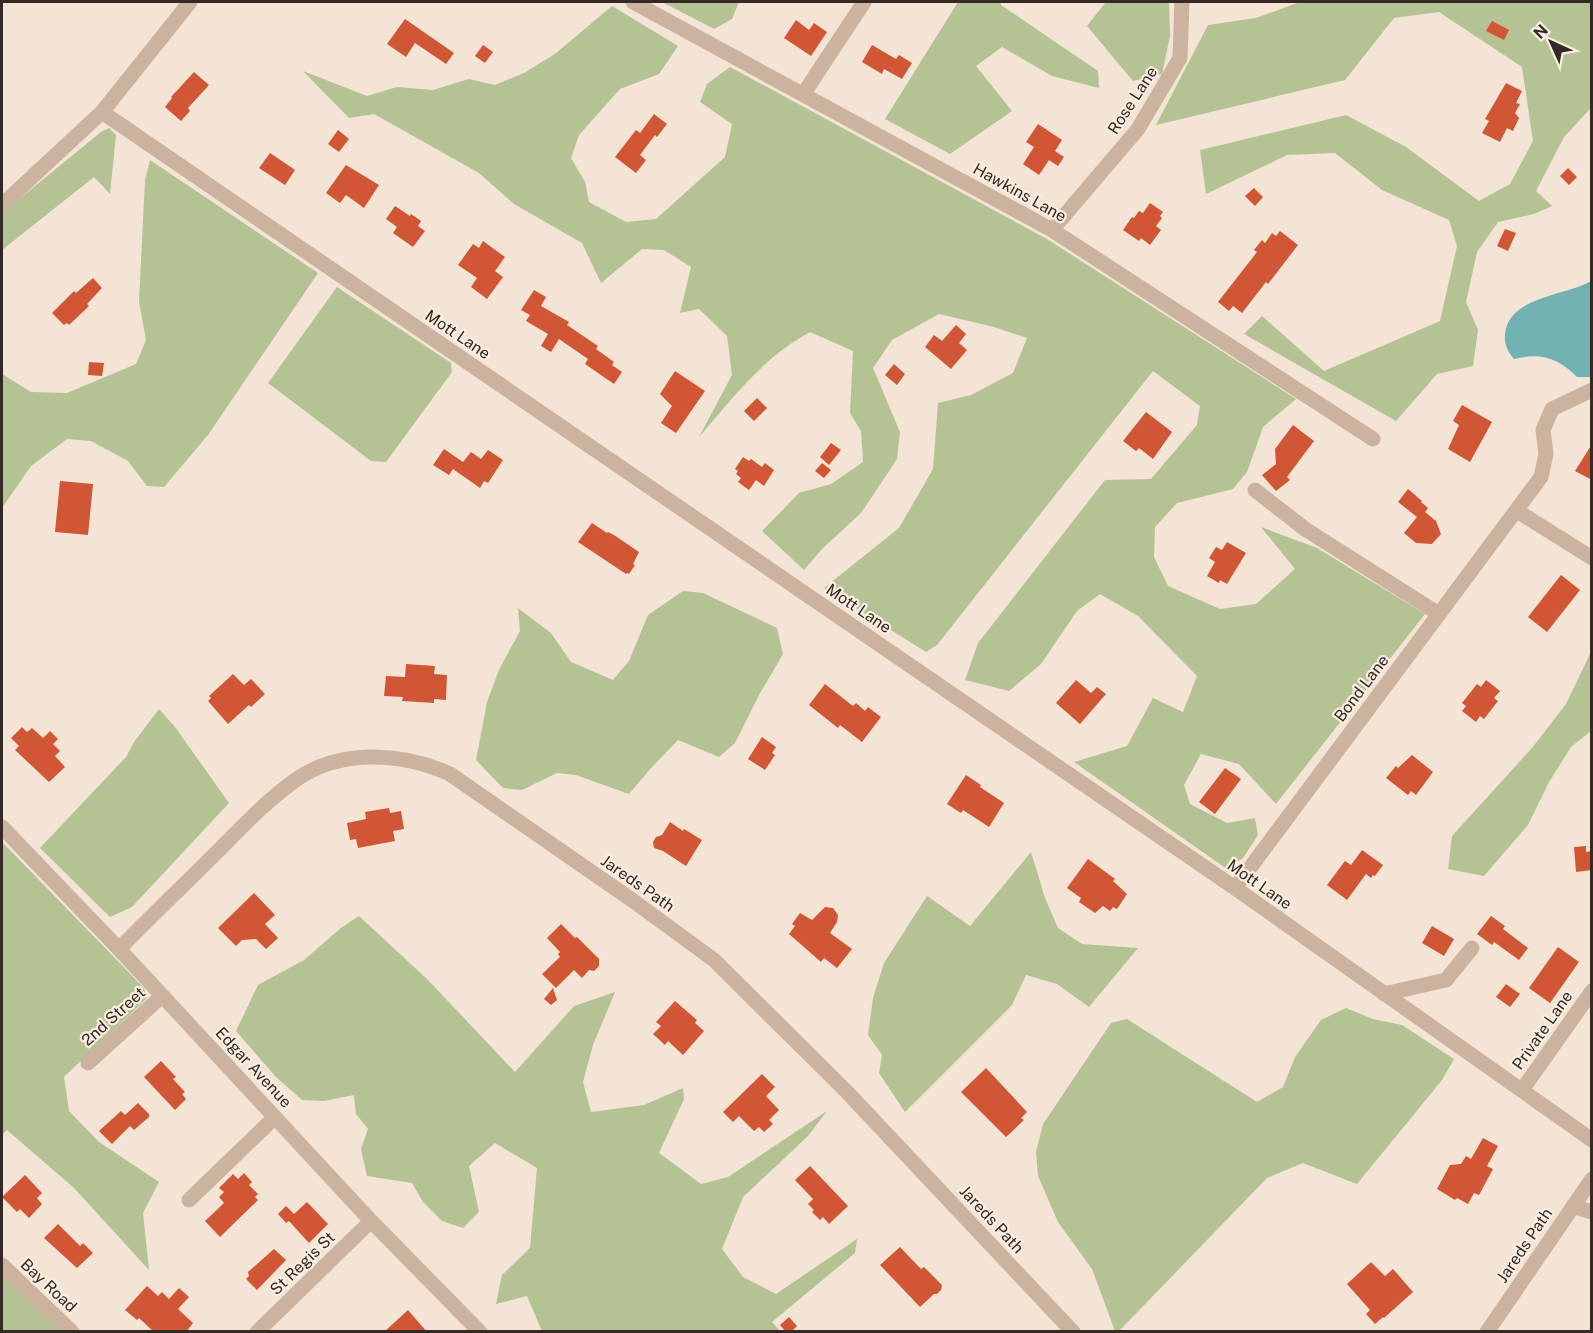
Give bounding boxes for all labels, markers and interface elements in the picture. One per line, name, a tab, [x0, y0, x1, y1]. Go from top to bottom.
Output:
north arrow	[1521, 12, 1581, 72]
text: N	[1530, 21, 1552, 43]
street label: Rose Lane	[1104, 63, 1161, 138]
street label: Hawkins Lane	[970, 159, 1070, 226]
street label: Mott Lane	[422, 306, 494, 363]
street label: Mott Lane	[823, 580, 895, 637]
street label: Bond Lane	[1330, 651, 1393, 725]
street label: Jareds Path	[597, 851, 678, 916]
street label: Mott Lane	[1224, 855, 1296, 914]
street label: 2nd Street	[78, 983, 149, 1050]
street label: Private Lane	[1508, 987, 1577, 1073]
street label: Edgar Avenue	[212, 1023, 296, 1111]
street label: Jareds Path	[955, 1182, 1028, 1257]
street label: Jareds Path	[1493, 1204, 1556, 1286]
street label: St Regis St	[266, 1228, 339, 1299]
street label: Bay Road	[17, 1255, 81, 1316]

